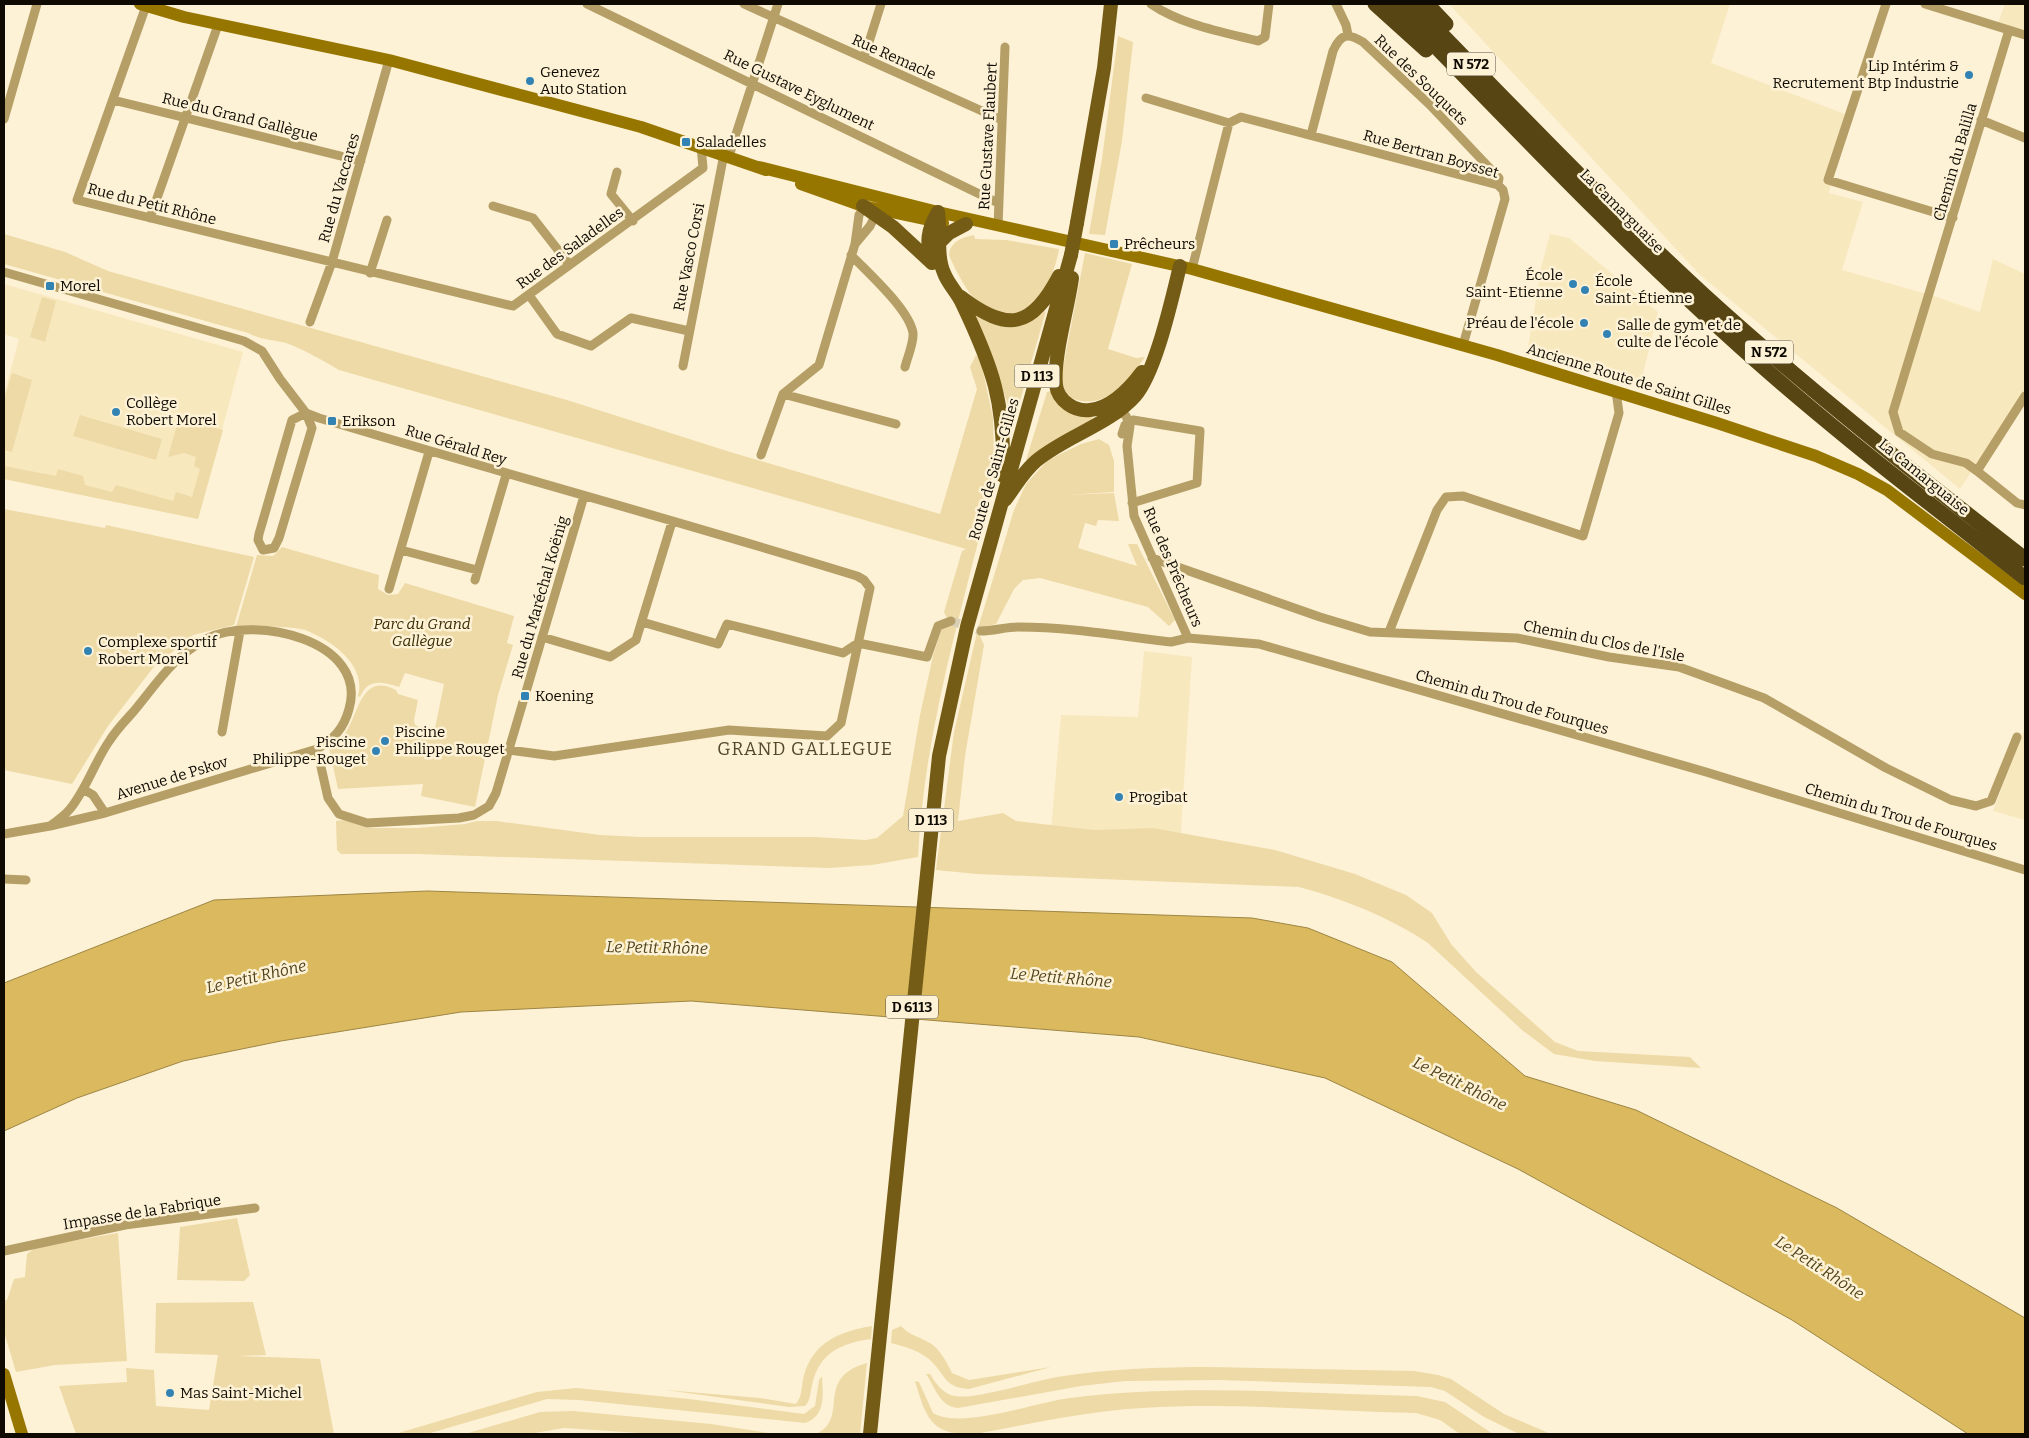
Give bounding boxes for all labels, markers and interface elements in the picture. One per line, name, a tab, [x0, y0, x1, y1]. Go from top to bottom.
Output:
street label: Rue Remacle	[849, 30, 939, 84]
street label: Rue des Souquets	[1371, 31, 1471, 129]
street label: Rue Gustave Eyglument	[721, 46, 878, 135]
road number: N 572	[1447, 52, 1495, 76]
place label: Lip Intérim & Recrutement Btp Industrie	[1772, 57, 1959, 92]
street label: Rue Gustave Flaubert	[975, 61, 1001, 210]
place label: Genevez Auto Station	[540, 63, 627, 98]
marker: Lip Intérim & Recrutement Btp Industrie	[1963, 69, 1975, 81]
marker: Genevez Auto Station	[524, 75, 536, 87]
street label: Rue du Grand Gallègue	[160, 89, 320, 145]
street label: Chemin du Balilla	[1930, 101, 1980, 223]
street label: Rue Bertran Boysset	[1361, 126, 1501, 182]
street label: Rue du Vaccares	[315, 131, 363, 245]
place label: Saladelles	[696, 133, 766, 151]
marker: Saladelles	[680, 136, 692, 148]
street label: La Camarguaise	[1576, 165, 1668, 257]
street label: Rue du Petit Rhône	[86, 179, 218, 229]
street label: Rue Vasco Corsi	[670, 201, 708, 313]
street label: Rue des Saladelles	[513, 203, 627, 293]
place label: Prêcheurs	[1124, 235, 1195, 253]
marker: Prêcheurs	[1108, 238, 1120, 250]
place label: École Saint-Etienne	[1465, 266, 1563, 301]
place label: École Saint-Étienne	[1595, 272, 1693, 307]
place label: Morel	[60, 277, 101, 295]
marker: École Saint-Etienne	[1567, 278, 1579, 290]
marker: Morel	[44, 280, 56, 292]
marker: École Saint-Étienne	[1579, 284, 1591, 296]
place label: Préau de l'école	[1466, 314, 1574, 332]
place label: Salle de gym et de culte de l'école	[1617, 316, 1741, 351]
marker: Préau de l'école	[1578, 317, 1590, 329]
marker: Salle de gym et de culte de l'école	[1601, 328, 1613, 340]
street label: Ancienne Route de Saint Gilles	[1525, 339, 1733, 419]
road number: N 572	[1745, 341, 1793, 364]
road number: D 113	[1014, 364, 1060, 388]
place label: Collège Robert Morel	[126, 394, 217, 429]
street label: Route de Saint-Gilles	[965, 396, 1023, 542]
marker: Collège Robert Morel	[110, 406, 122, 418]
place label: Erikson	[342, 412, 396, 430]
marker: Erikson	[326, 415, 338, 427]
street label: Rue Gérald Rey	[403, 421, 509, 469]
street label: La Camarguaise	[1875, 435, 1973, 519]
street label: Rue des Prêcheurs	[1140, 504, 1206, 630]
street label: Rue du Maréchal Koënig	[508, 513, 572, 681]
park label: Parc du Grand Gallègue	[373, 615, 471, 650]
street label: Chemin du Clos de l'Isle	[1522, 617, 1686, 665]
place label: Complexe sportif Robert Morel	[98, 633, 218, 668]
marker: Complexe sportif Robert Morel	[82, 645, 94, 657]
street label: Chemin du Trou de Fourques	[1413, 666, 1611, 738]
place label: Koening	[535, 687, 594, 705]
marker: Koening	[519, 690, 531, 702]
place label: Piscine Philippe Rouget	[395, 723, 505, 758]
place label: Piscine Philippe-Rouget	[252, 733, 367, 768]
marker: Piscine Philippe Rouget	[379, 735, 391, 747]
district label: GRAND GALLEGUE	[717, 738, 893, 760]
marker: Piscine Philippe-Rouget	[370, 745, 382, 757]
street label: Avenue de Pskov	[114, 752, 230, 804]
street label: Chemin du Trou de Fourques	[1803, 779, 1999, 855]
place label: Progibat	[1129, 788, 1188, 806]
marker: Progibat	[1113, 791, 1125, 803]
road number: D 113	[908, 808, 954, 832]
water label: Le Petit Rhône	[606, 937, 708, 958]
water label: Le Petit Rhône	[204, 956, 308, 997]
water label: Le Petit Rhône	[1009, 964, 1113, 991]
road number: D 6113	[886, 996, 938, 1019]
water label: Le Petit Rhône	[1410, 1053, 1510, 1114]
street label: Impasse de la Fabrique	[62, 1191, 222, 1233]
water label: Le Petit Rhône	[1772, 1232, 1868, 1303]
place label: Mas Saint-Michel	[180, 1384, 302, 1402]
marker: Mas Saint-Michel	[164, 1387, 176, 1399]

